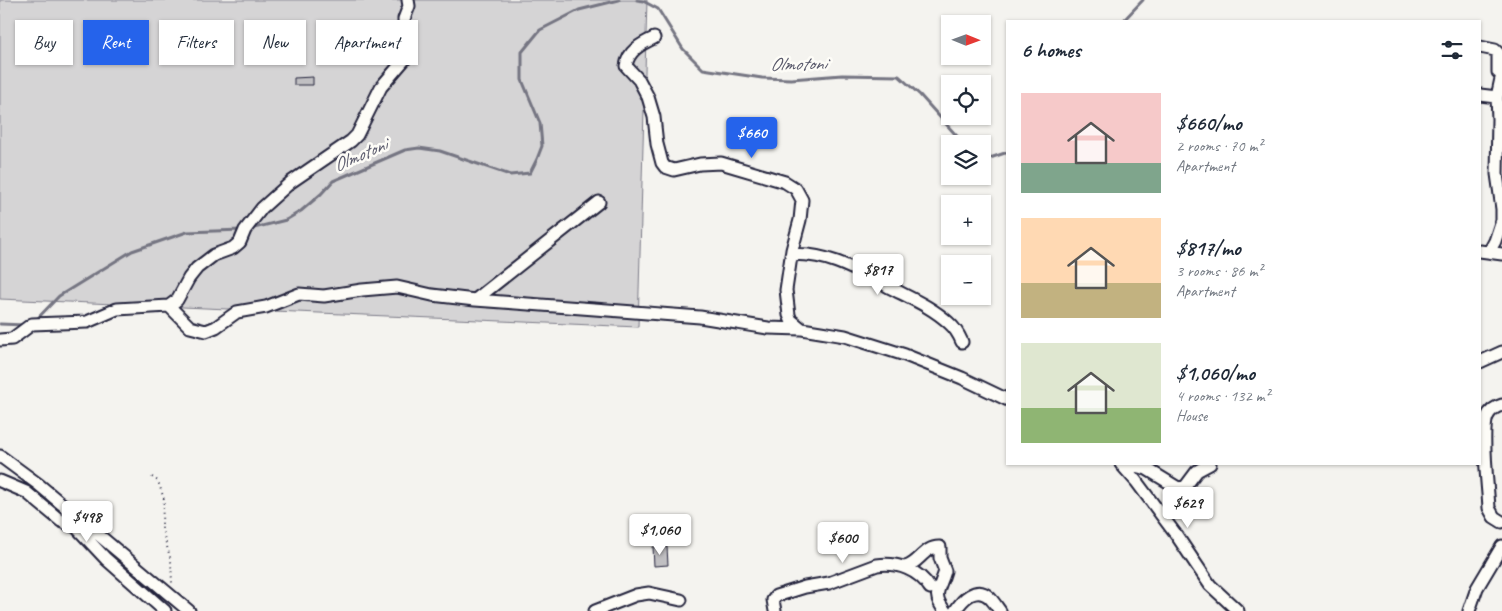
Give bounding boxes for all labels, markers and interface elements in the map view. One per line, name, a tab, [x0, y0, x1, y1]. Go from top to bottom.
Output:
north arrow	[941, 15, 991, 65]
map controls	[941, 15, 991, 305]
chip: Buy	[15, 20, 73, 65]
chip: Rent	[83, 20, 149, 65]
chip: Filters	[159, 20, 234, 65]
chip: New	[244, 20, 306, 65]
chip: Apartment	[316, 20, 418, 65]
icon: filters	[1438, 36, 1466, 64]
text: 6 homes	[1021, 37, 1081, 63]
water label: Olmotoni	[770, 51, 831, 76]
button: locate	[941, 75, 991, 125]
text: $660/mo	[1176, 110, 1242, 136]
icon: home	[1061, 113, 1121, 173]
pin: $660	[722, 116, 782, 159]
text: $660	[737, 123, 767, 143]
water label: Olmotoni	[329, 131, 395, 177]
button: layers	[941, 135, 991, 185]
text: 2 rooms · 70 m²	[1176, 136, 1262, 156]
text: Apartment	[1176, 156, 1235, 176]
button: +	[941, 195, 991, 245]
text: $817/mo	[1176, 235, 1241, 261]
icon: home	[1061, 238, 1121, 298]
pin: $817	[848, 254, 908, 296]
button: −	[941, 255, 991, 305]
text: $817	[864, 260, 892, 280]
text: 3 rooms · 86 m²	[1176, 261, 1262, 281]
text: Apartment	[1176, 281, 1235, 301]
text: $1,060/mo	[1176, 360, 1255, 386]
icon: home	[1061, 363, 1121, 423]
text: 4 rooms · 132 m²	[1176, 386, 1270, 406]
text: House	[1176, 406, 1207, 426]
pin: $629	[1158, 486, 1218, 529]
text: $629	[1174, 493, 1202, 513]
pin: $498	[57, 500, 117, 543]
text: $498	[73, 507, 101, 527]
pin: $1,060	[619, 514, 701, 556]
text: $1,060	[640, 520, 680, 540]
pin: $600	[813, 522, 873, 564]
text: $600	[828, 528, 858, 548]

